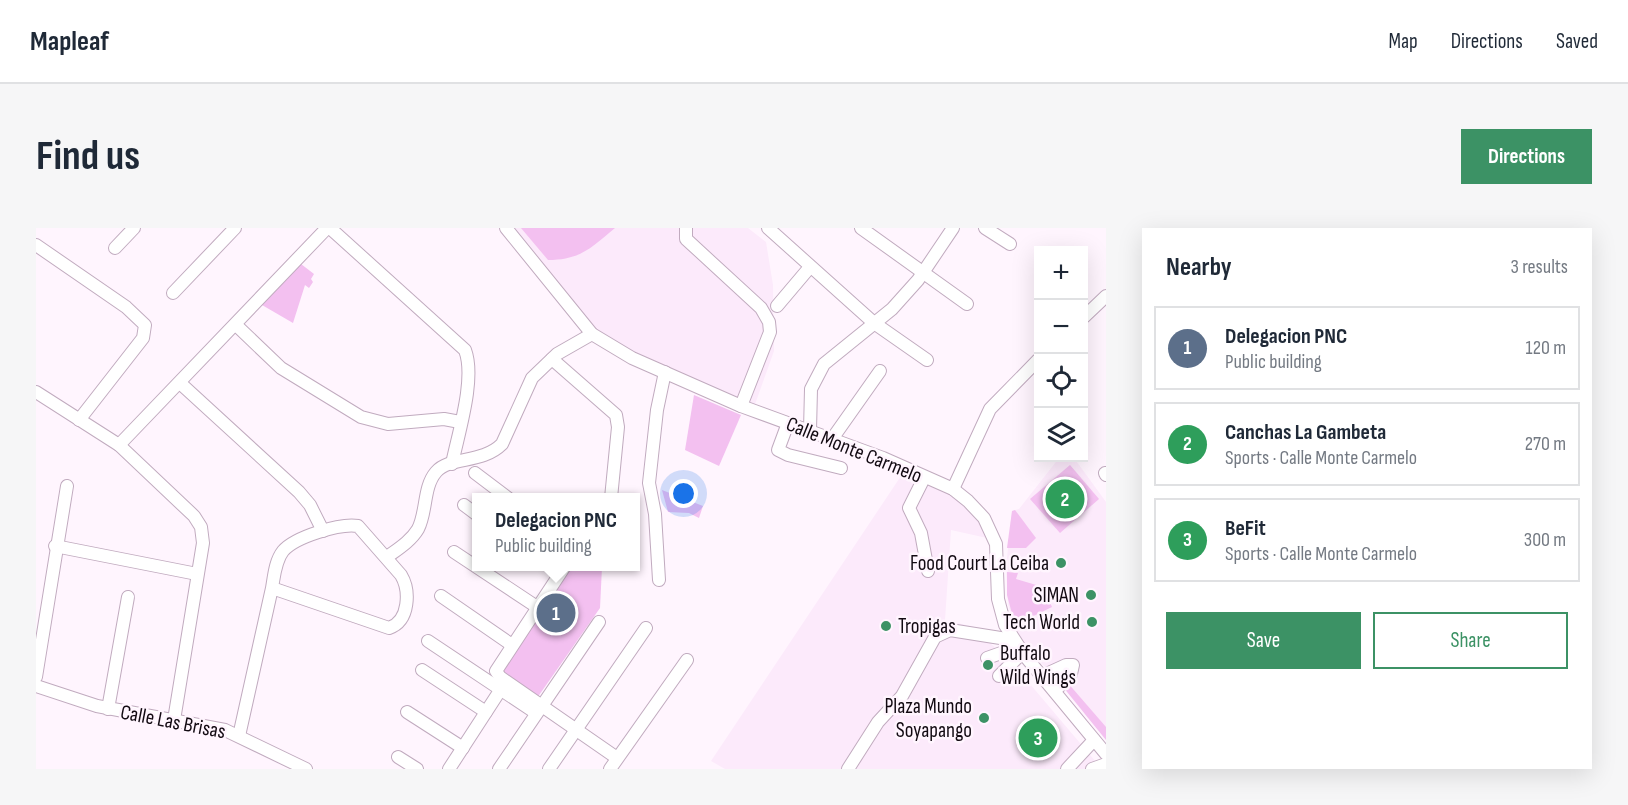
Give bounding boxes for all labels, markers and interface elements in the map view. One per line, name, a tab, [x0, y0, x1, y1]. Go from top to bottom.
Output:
text: Mapleaf	[30, 25, 109, 58]
text: Map	[1388, 29, 1418, 54]
text: Directions	[1451, 29, 1523, 54]
text: Saved	[1556, 29, 1598, 54]
button: Directions	[1461, 129, 1592, 184]
text: Find us	[36, 131, 140, 182]
map controls	[1034, 246, 1088, 462]
button: +	[1034, 246, 1088, 300]
text: Nearby	[1166, 252, 1232, 283]
text: 3 results	[1511, 255, 1568, 279]
button: −	[1034, 300, 1088, 354]
text: Delegacion PNC	[1225, 323, 1347, 350]
text: 1	[1184, 336, 1191, 360]
text: 120 m	[1526, 336, 1566, 360]
text: Public building	[1225, 350, 1322, 374]
button: locate	[1034, 354, 1088, 408]
button: layers	[1034, 408, 1088, 462]
street label: Calle Monte Carmelo	[782, 411, 926, 489]
text: Canchas La Gambeta	[1225, 419, 1386, 446]
text: 2	[1183, 432, 1192, 456]
text: 270 m	[1525, 432, 1566, 456]
text: Sports · Calle Monte Carmelo	[1225, 446, 1417, 470]
pin: 2	[1046, 476, 1084, 522]
your location	[669, 479, 698, 508]
popup	[472, 493, 640, 571]
text: Delegacion PNC	[495, 507, 617, 534]
text: BeFit	[1225, 515, 1266, 542]
text: 3	[1183, 528, 1192, 552]
text: 300 m	[1524, 528, 1566, 552]
text: Public building	[495, 534, 592, 558]
text: Sports · Calle Monte Carmelo	[1225, 542, 1417, 566]
place label: Food Court La Ceiba	[910, 551, 1049, 576]
marker: Food Court La Ceiba	[1054, 556, 1068, 570]
place label: SIMAN	[1034, 583, 1079, 608]
marker: SIMAN	[1084, 588, 1098, 602]
pin: 1	[536, 590, 576, 636]
place label: Tech World	[1003, 610, 1080, 635]
button: Save	[1166, 612, 1361, 669]
button: Share	[1373, 612, 1568, 669]
place label: Tropigas	[898, 614, 956, 639]
marker: Tech World	[1085, 615, 1099, 629]
marker: Tropigas	[879, 619, 893, 633]
place label: Buffalo Wild Wings	[1000, 641, 1076, 690]
marker: Buffalo Wild Wings	[981, 658, 995, 672]
place label: Plaza Mundo Soyapango	[884, 694, 972, 743]
street label: Calle Las Brisas	[118, 700, 228, 744]
marker: Plaza Mundo Soyapango	[977, 711, 991, 725]
pin: 3	[1018, 716, 1058, 760]

